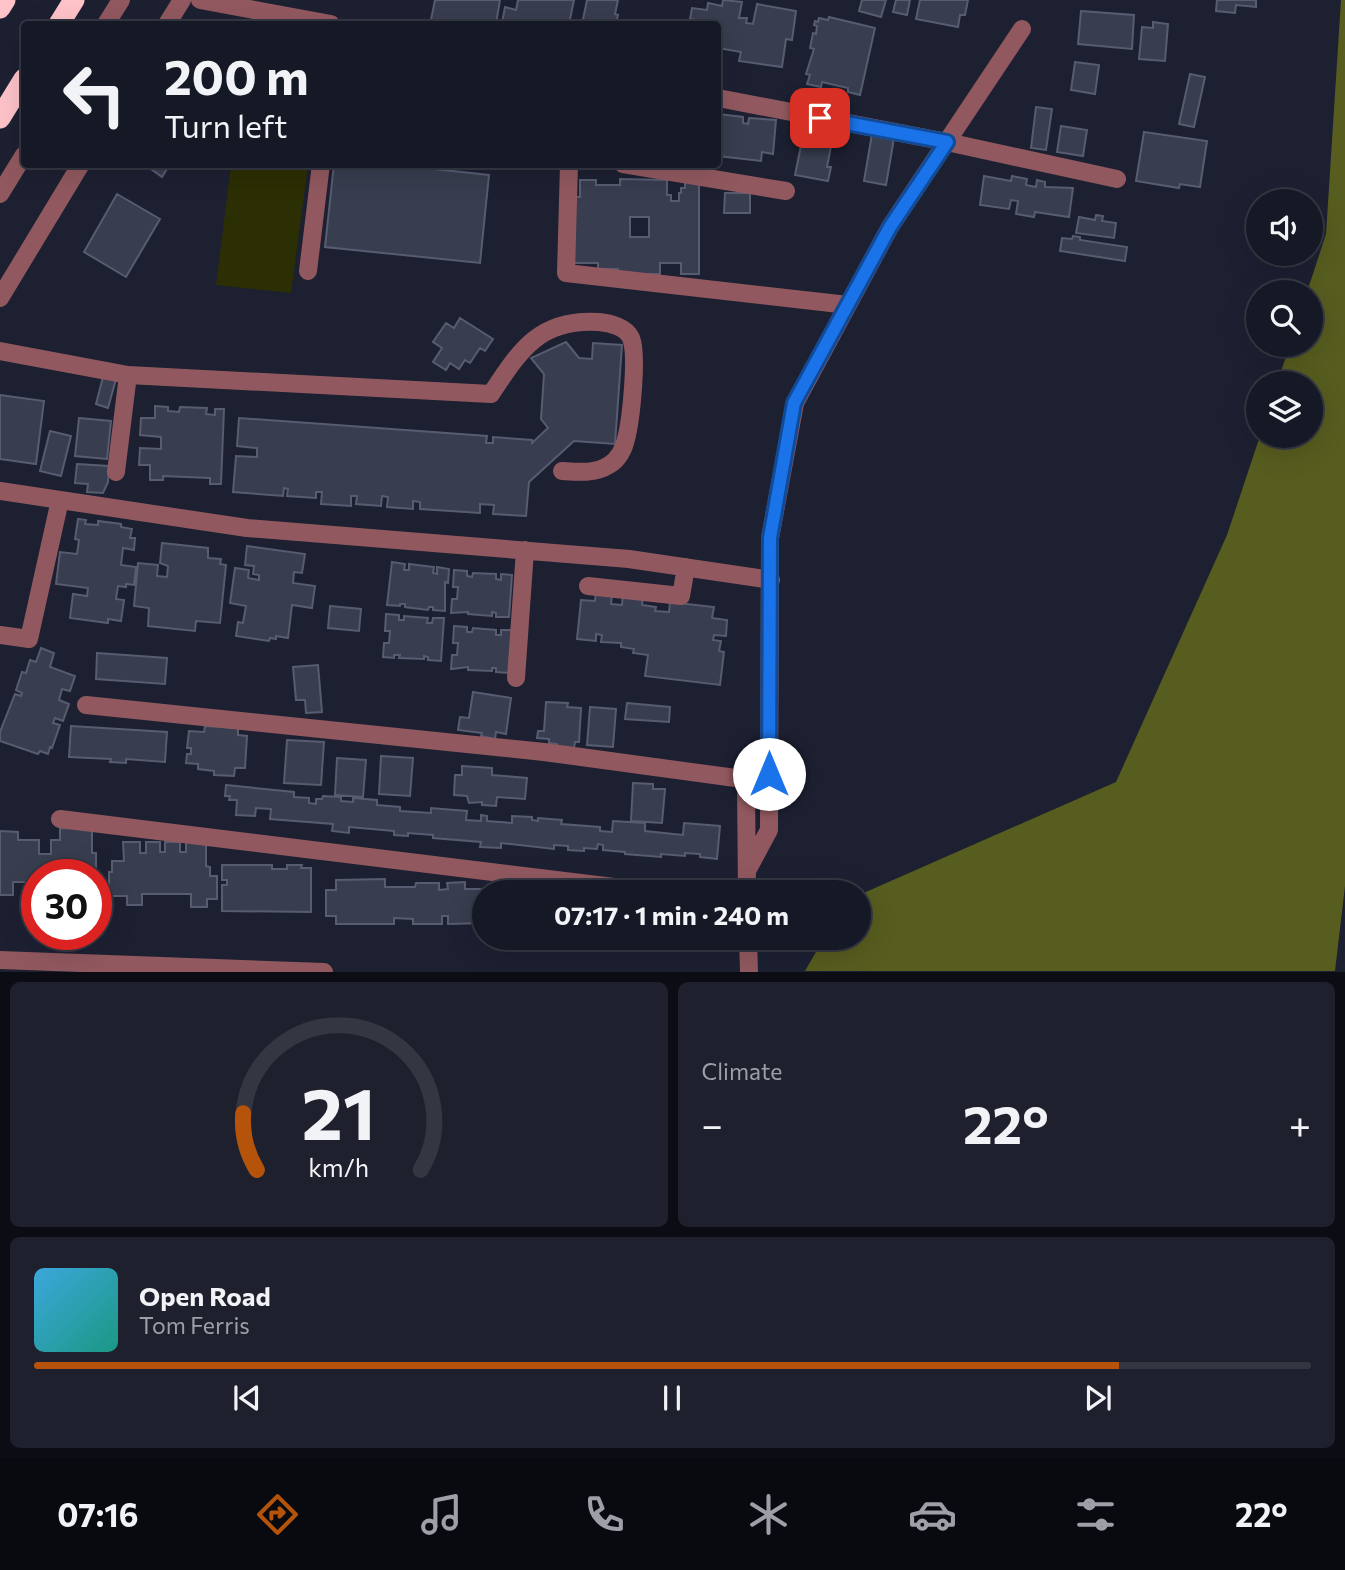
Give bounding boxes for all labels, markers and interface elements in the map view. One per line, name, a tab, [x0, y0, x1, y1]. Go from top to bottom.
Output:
text: 200 m	[164, 45, 309, 105]
icon: left	[49, 49, 140, 140]
pin	[790, 88, 850, 148]
icon: arrive	[801, 99, 839, 137]
text: Turn left	[164, 105, 288, 145]
map controls	[1246, 189, 1323, 448]
button: sound	[1246, 189, 1323, 266]
button: search	[1246, 280, 1323, 357]
button: layers	[1246, 371, 1323, 448]
position arrow	[732, 737, 806, 811]
speed limit sign: 30	[21, 859, 112, 950]
text: 07:17 · 1 min · 240 m	[554, 899, 789, 930]
text: Climate	[702, 1057, 783, 1085]
text: 21	[302, 1067, 376, 1156]
text: 22°	[963, 1091, 1049, 1155]
text: −	[702, 1100, 723, 1147]
text: +	[1289, 1100, 1311, 1147]
text: km/h	[308, 1152, 369, 1182]
text: Open Road	[139, 1280, 271, 1311]
text: Tom Ferris	[139, 1311, 250, 1339]
icon: previous	[228, 1379, 266, 1417]
icon: pause	[653, 1379, 691, 1417]
icon: next	[1079, 1379, 1117, 1417]
icon: directions	[253, 1490, 302, 1539]
icon: music	[417, 1490, 466, 1539]
icon: phone	[580, 1490, 629, 1539]
icon: climate	[744, 1490, 793, 1539]
icon: car	[908, 1490, 957, 1539]
icon: filters	[1071, 1490, 1120, 1539]
text: 07:16	[57, 1494, 139, 1534]
text: 22°	[1235, 1494, 1288, 1534]

